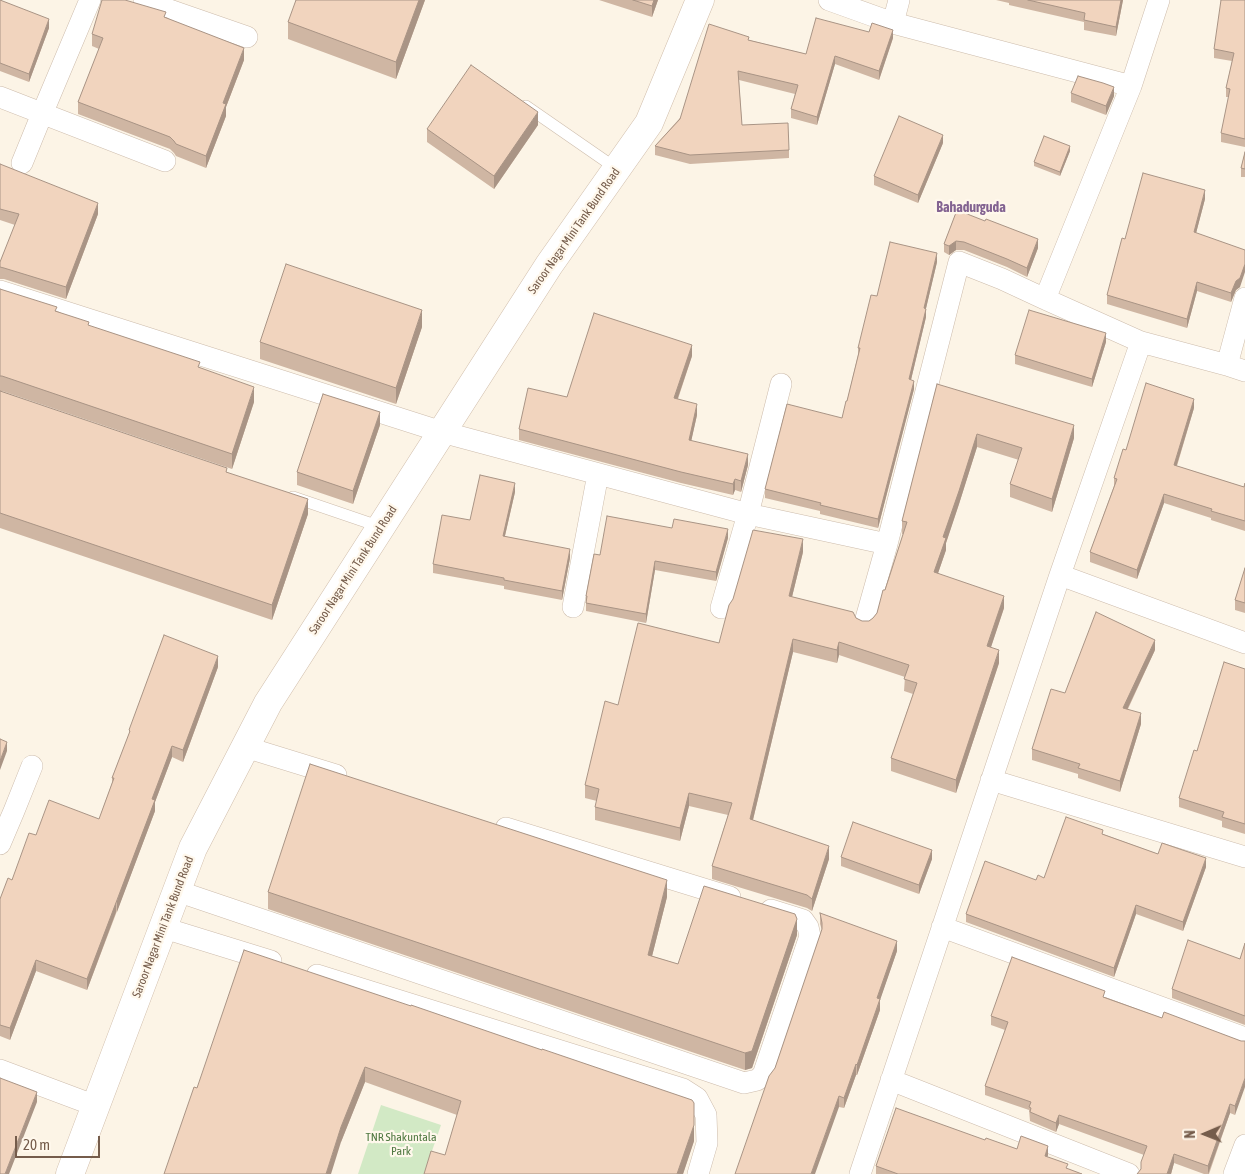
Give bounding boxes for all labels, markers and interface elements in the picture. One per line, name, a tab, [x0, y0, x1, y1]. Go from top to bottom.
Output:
street label: Saroor Nagar Mini Tank Bund Road	[525, 165, 623, 297]
district label: Bahadurguda	[936, 200, 1006, 216]
street label: Saroor Nagar Mini Tank Bund Road	[306, 503, 400, 637]
street label: Saroor Nagar Mini Tank Bund Road	[129, 854, 197, 1000]
north arrow	[1180, 1109, 1230, 1159]
scale bar	[18, 1126, 102, 1158]
park label: TNR Shakuntala Park	[365, 1130, 437, 1158]
text: N	[1182, 1130, 1198, 1139]
text: 20 m	[23, 1136, 50, 1153]

